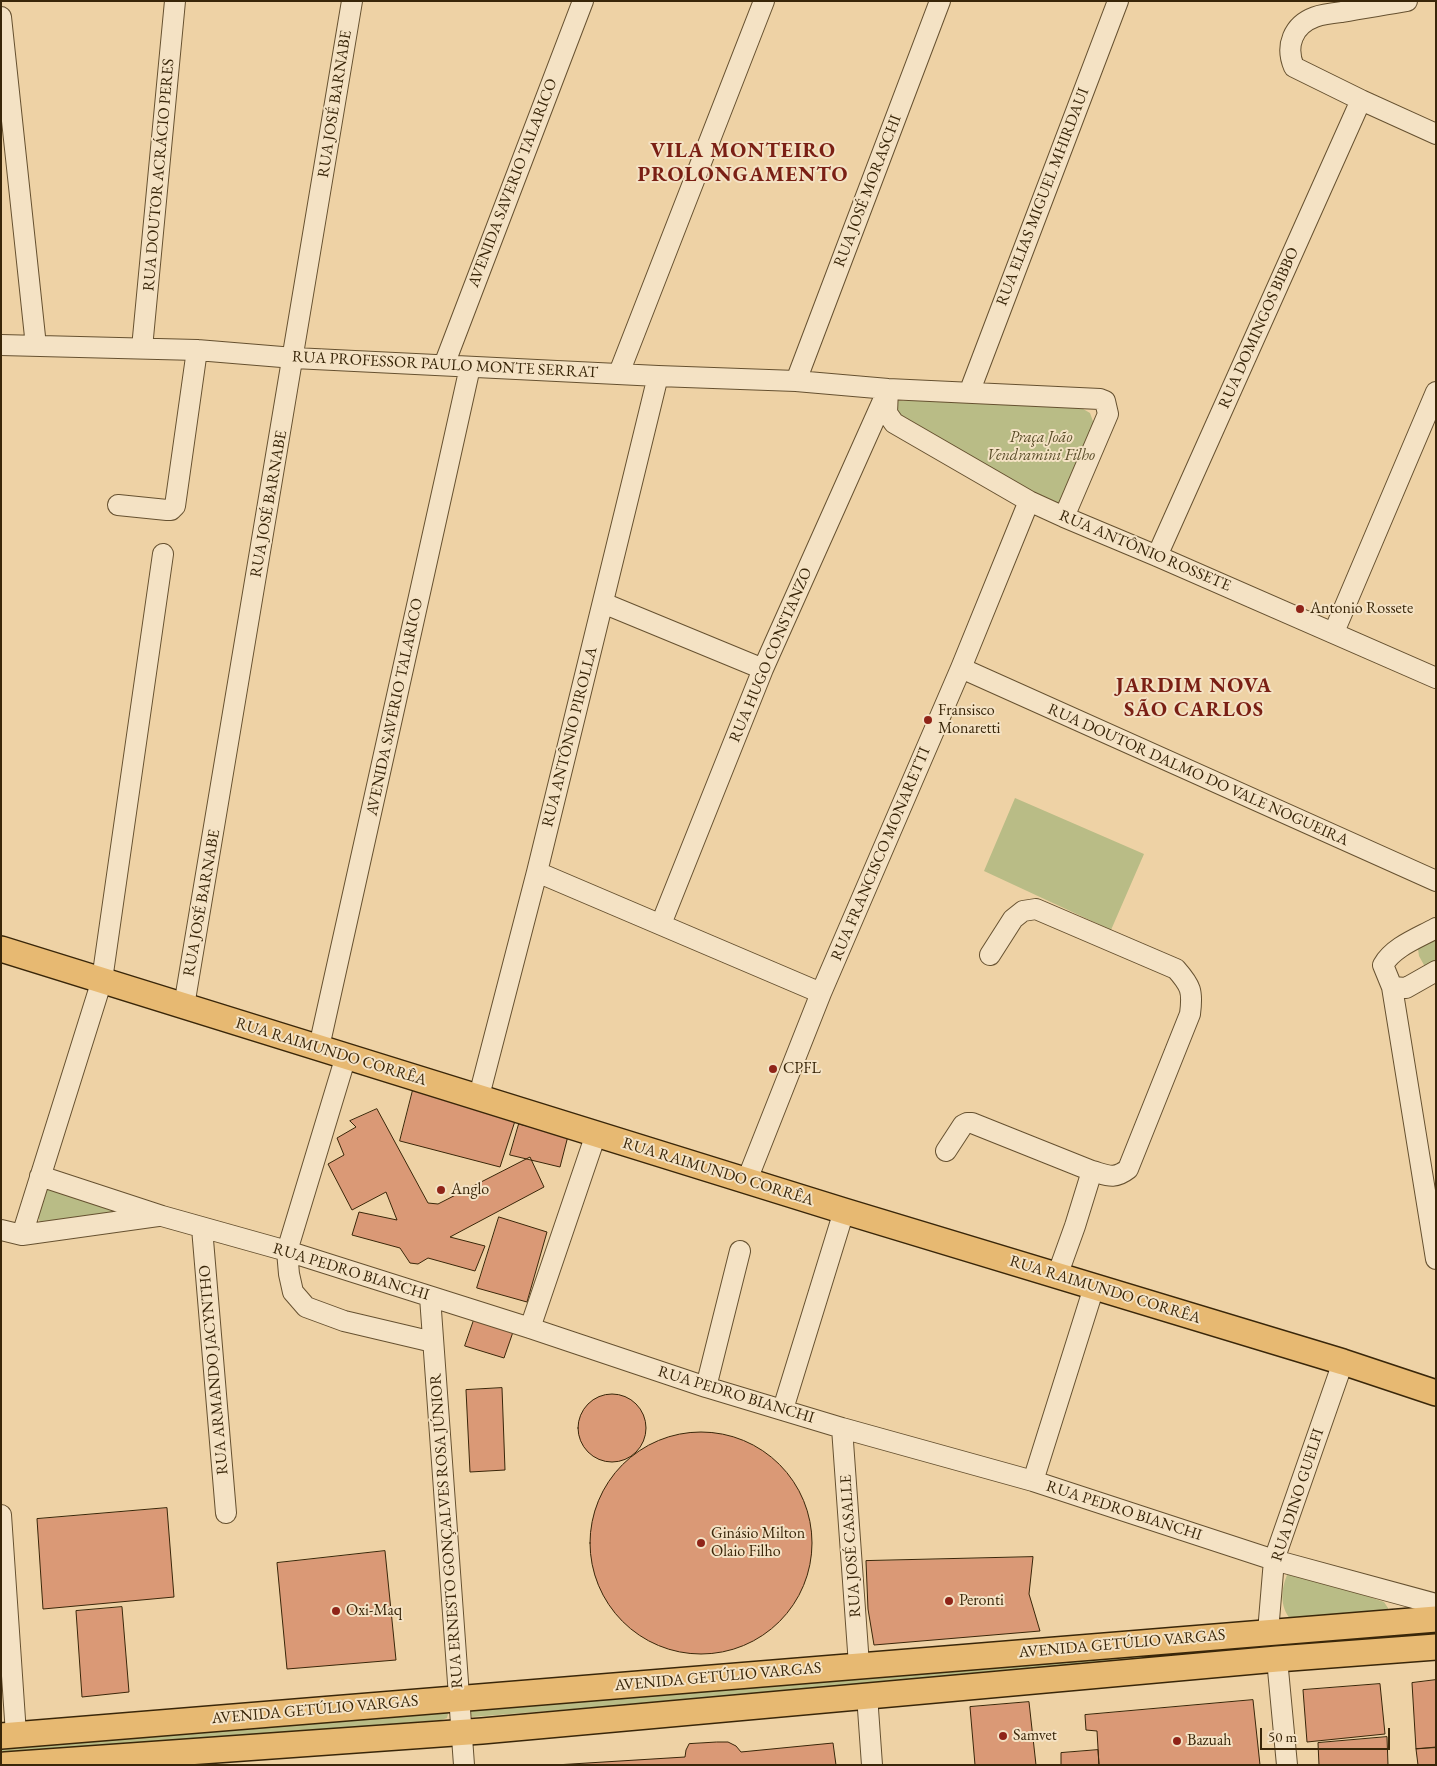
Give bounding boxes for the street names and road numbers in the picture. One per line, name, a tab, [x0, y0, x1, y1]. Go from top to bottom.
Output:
street label: RUA JOSÉ BARNABE	[314, 29, 356, 179]
street label: RUA DOUTOR ACRÁCIO PERES	[139, 58, 179, 292]
street label: AVENIDA SAVERIO TALARICO	[464, 76, 562, 290]
street label: RUA ELIAS MIGUEL MHIRDAUI	[992, 85, 1094, 309]
street label: RUA JOSÉ MORASCHI	[830, 112, 906, 270]
street label: RUA DOMINGOS BIBBO	[1215, 244, 1303, 412]
street label: RUA PROFESSOR PAULO MONTE SERRAT	[292, 347, 598, 383]
street label: RUA JOSÉ BARNABE	[247, 429, 291, 579]
street label: RUA ANTÔNIO ROSSETE	[1056, 506, 1234, 596]
street label: RUA HUGO CONSTANZO	[725, 565, 817, 745]
street label: AVENIDA SAVERIO TALARICO	[363, 596, 427, 818]
street label: RUA ANTÔNIO PIROLLA	[538, 645, 602, 829]
street label: RUA DOUTOR DALMO DO VALE NOGUEIRA	[1045, 700, 1351, 850]
street label: RUA FRANCISCO MONARETTI	[827, 744, 935, 964]
street label: RUA JOSÉ BARNABE	[180, 828, 224, 978]
street label: RUA RAIMUNDO CORRÊA	[233, 1014, 429, 1090]
street label: RUA RAIMUNDO CORRÊA	[620, 1134, 816, 1210]
street label: RUA PEDRO BIANCHI	[270, 1239, 432, 1305]
street label: RUA RAIMUNDO CORRÊA	[1007, 1252, 1203, 1328]
street label: RUA ARMANDO JACYNTHO	[195, 1264, 233, 1476]
street label: RUA PEDRO BIANCHI	[655, 1362, 817, 1428]
street label: RUA ERNESTO GONÇALVES ROSA JÚNIOR	[426, 1373, 468, 1689]
street label: RUA DINO GUELFI	[1267, 1426, 1329, 1564]
street label: RUA JOSÉ CASALLE	[836, 1474, 866, 1618]
street label: RUA PEDRO BIANCHI	[1044, 1477, 1204, 1545]
street label: AVENIDA GETÚLIO VARGAS	[1018, 1625, 1226, 1663]
street label: AVENIDA GETÚLIO VARGAS	[614, 1658, 822, 1696]
street label: AVENIDA GETÚLIO VARGAS	[211, 1691, 419, 1729]

